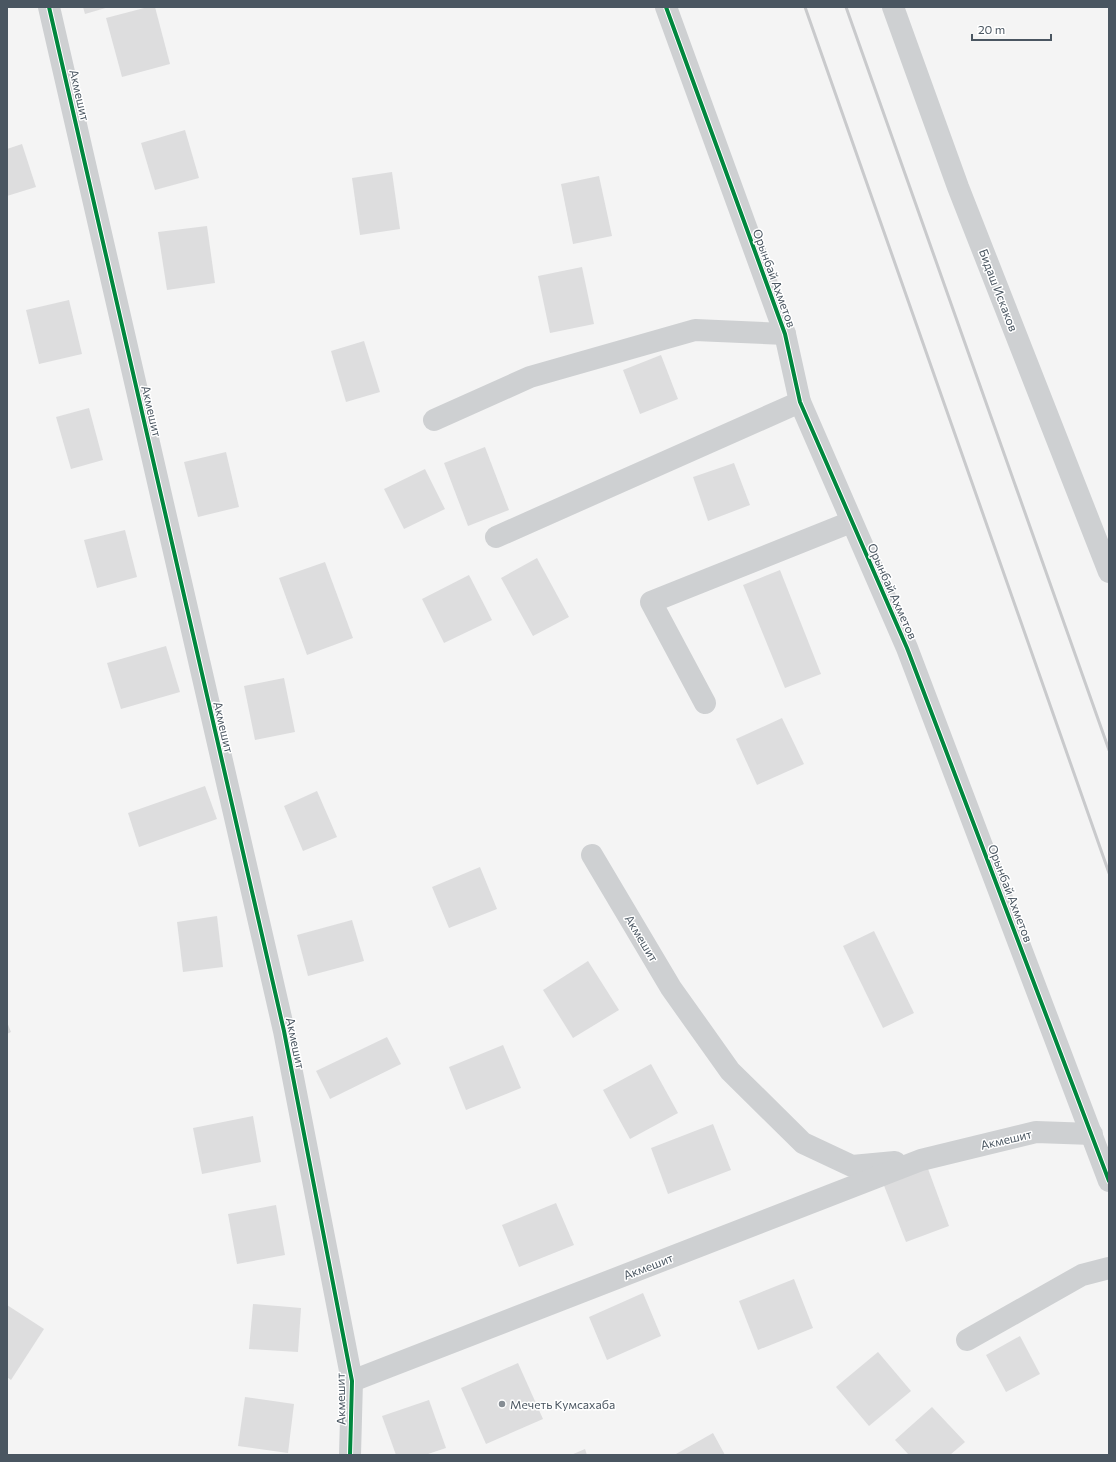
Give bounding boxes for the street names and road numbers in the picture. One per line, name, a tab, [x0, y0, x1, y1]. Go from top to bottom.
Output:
street label: Акмешит	[67, 68, 93, 122]
street label: Орынбай Ахметов	[751, 227, 799, 329]
street label: Бидаш Искаков	[977, 247, 1021, 333]
street label: Акмешит	[139, 384, 165, 438]
street label: Орынбай Ахметов	[866, 541, 920, 641]
street label: Акмешит	[211, 700, 237, 754]
street label: Орынбай Ахметов	[986, 842, 1036, 944]
street label: Акмешит	[623, 912, 662, 964]
street label: Акмешит	[284, 1016, 308, 1070]
street label: Акмешит	[979, 1126, 1033, 1152]
street label: Акмешит	[621, 1250, 675, 1282]
street label: Акмешит	[333, 1373, 347, 1425]

